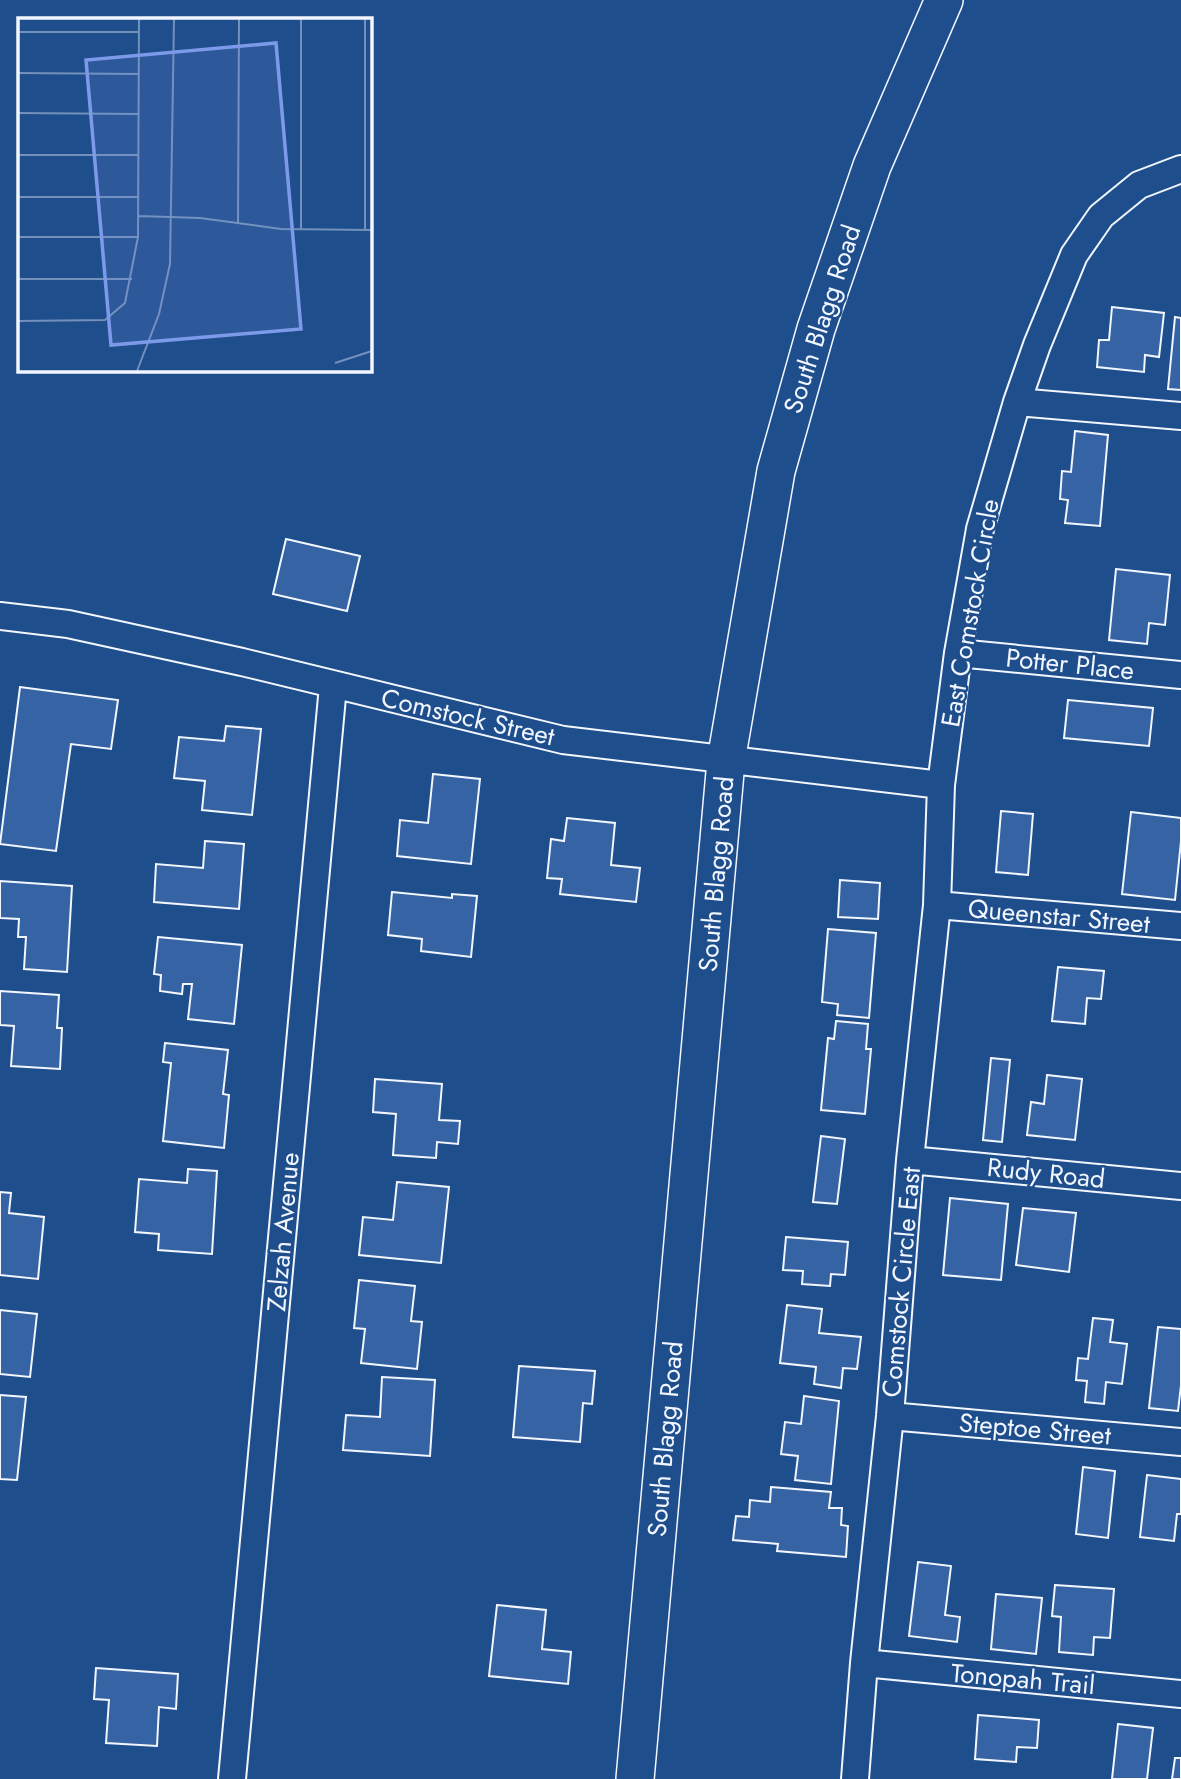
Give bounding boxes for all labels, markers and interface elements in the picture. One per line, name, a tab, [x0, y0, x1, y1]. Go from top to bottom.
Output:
inset map	[18, 18, 371, 371]
street label: South Blagg Road	[774, 220, 870, 418]
street label: East Comstock Circle	[931, 496, 1009, 730]
street label: Potter Place	[1004, 638, 1136, 690]
street label: Comstock Street	[378, 679, 559, 756]
street label: South Blagg Road	[689, 775, 743, 973]
street label: Queenstar Street	[966, 889, 1152, 943]
street label: Rudy Road	[985, 1148, 1107, 1198]
street label: Zelzah Avenue	[257, 1151, 309, 1313]
street label: Comstock Circle East	[872, 1164, 930, 1399]
street label: South Blagg Road	[638, 1340, 692, 1538]
street label: Steptoe Street	[957, 1403, 1113, 1455]
street label: Tonopah Trail	[949, 1654, 1097, 1704]

